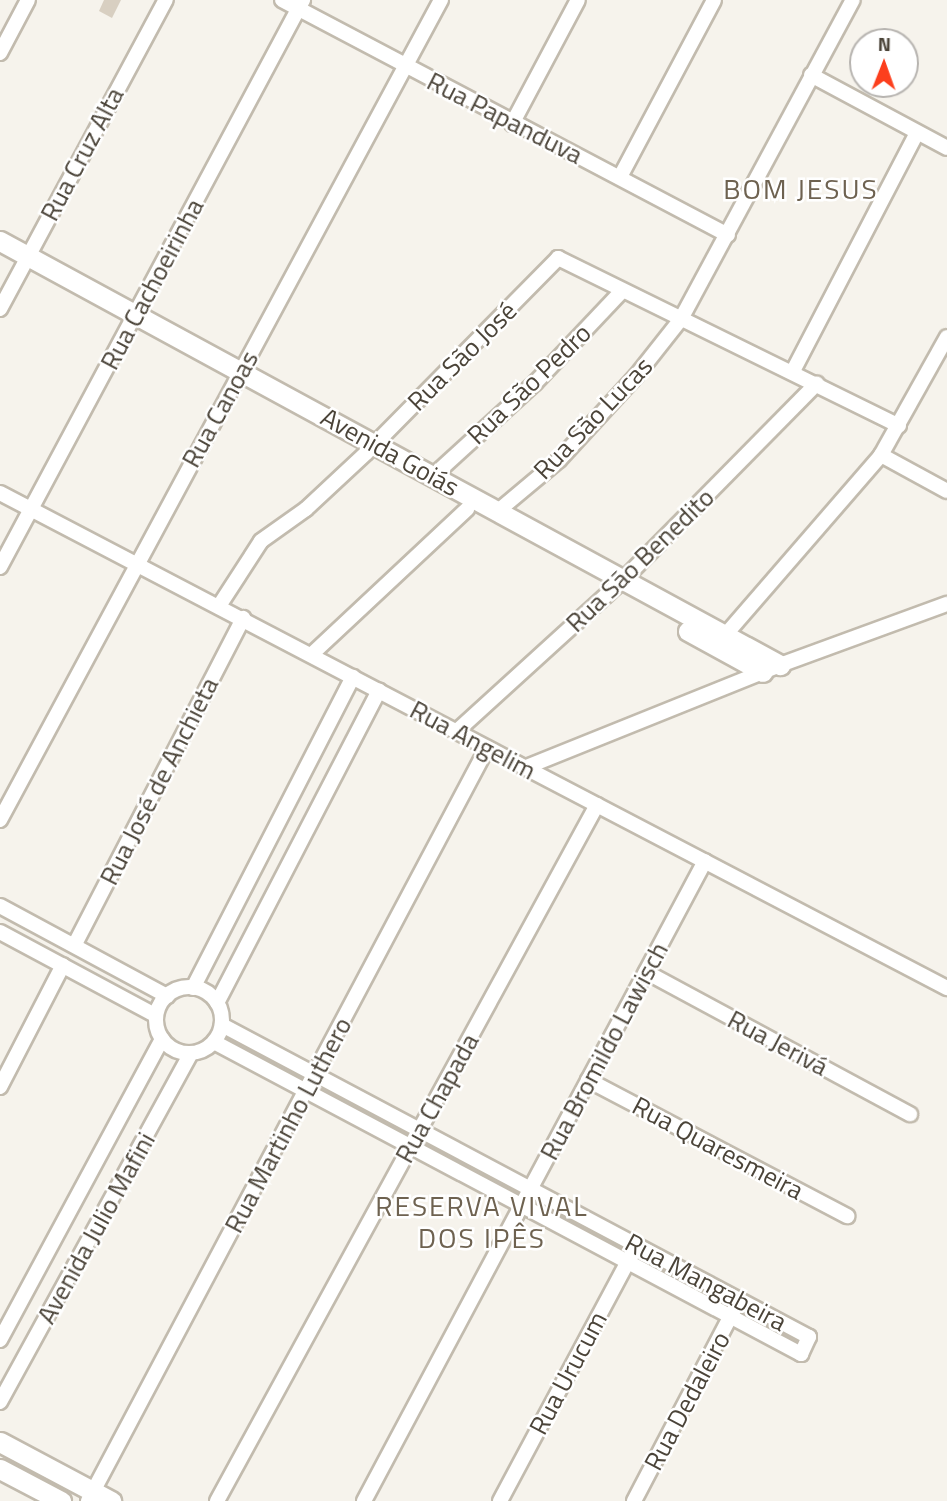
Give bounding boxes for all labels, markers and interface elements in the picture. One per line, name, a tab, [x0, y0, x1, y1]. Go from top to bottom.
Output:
north arrow	[849, 28, 919, 98]
text: N	[877, 29, 891, 58]
street label: Rua Papanduva	[422, 65, 588, 171]
street label: Rua Cruz Alta	[34, 82, 130, 226]
district label: BOM JESUS	[724, 172, 878, 206]
street label: Rua Cachoeirinha	[94, 193, 210, 375]
street label: Rua São José	[401, 295, 523, 417]
street label: Rua São Pedro	[461, 317, 597, 451]
street label: Rua Canoas	[175, 345, 265, 473]
street label: Rua São Lucas	[527, 350, 659, 486]
street label: Avenida Goiás	[315, 401, 465, 503]
street label: Rua São Benedito	[560, 482, 720, 638]
street label: Rua José de Anchieta	[93, 672, 225, 890]
street label: Rua Angelim	[405, 694, 541, 786]
street label: Rua Bromildo Lawisch	[533, 937, 675, 1165]
street label: Rua Jerivá	[723, 1004, 833, 1082]
street label: Rua Martinho Luthero	[218, 1012, 358, 1238]
street label: Rua Chapada	[389, 1028, 485, 1168]
street label: Rua Quaresmeira	[627, 1090, 809, 1206]
street label: Avenida Julio Mafini	[31, 1127, 161, 1329]
district label: RESERVA VIVAL DOS IPÊS	[377, 1189, 587, 1255]
street label: Rua Mangabeira	[620, 1226, 792, 1338]
street label: Rua Urucum	[523, 1306, 613, 1440]
street label: Rua Dedaleiro	[637, 1326, 737, 1476]

